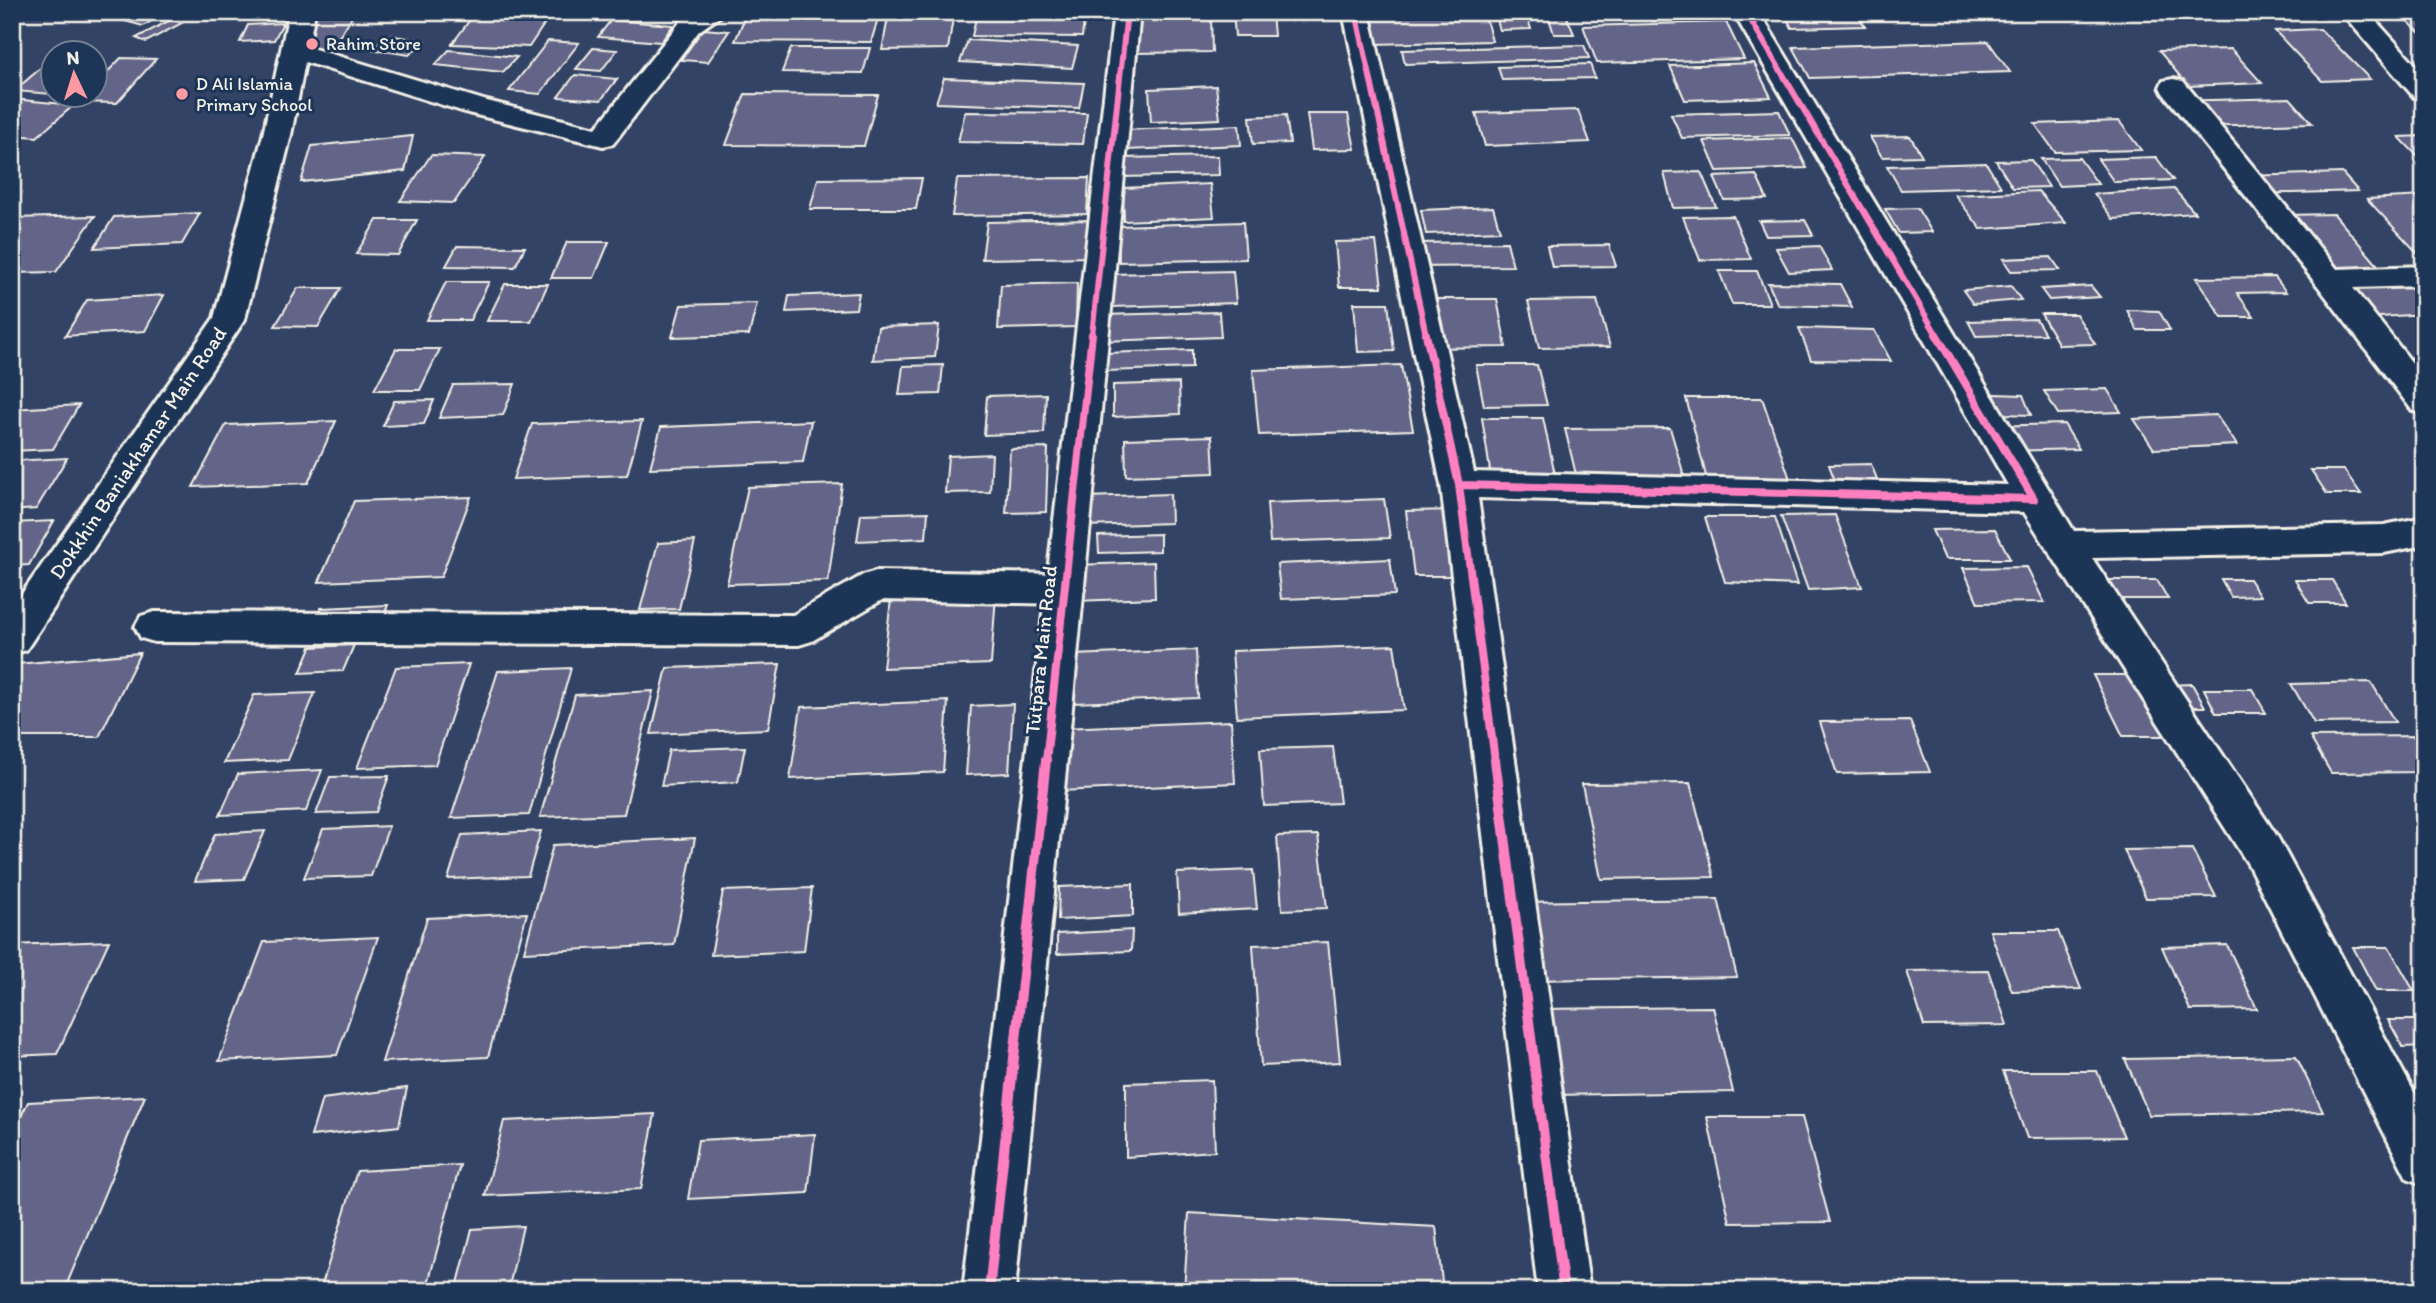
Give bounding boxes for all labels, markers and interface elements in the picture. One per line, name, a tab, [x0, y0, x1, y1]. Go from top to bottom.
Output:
place label: Rahim Store	[326, 33, 421, 55]
marker: Rahim Store	[304, 36, 320, 52]
north arrow	[38, 38, 108, 108]
text: N	[66, 46, 80, 69]
place label: D Ali Islamia Primary School	[196, 73, 312, 116]
marker: D Ali Islamia Primary School	[174, 86, 190, 102]
street label: Dokkhin Baniakhamar Main Road	[44, 322, 231, 584]
street label: Tutpara Main Road	[1019, 564, 1062, 736]

